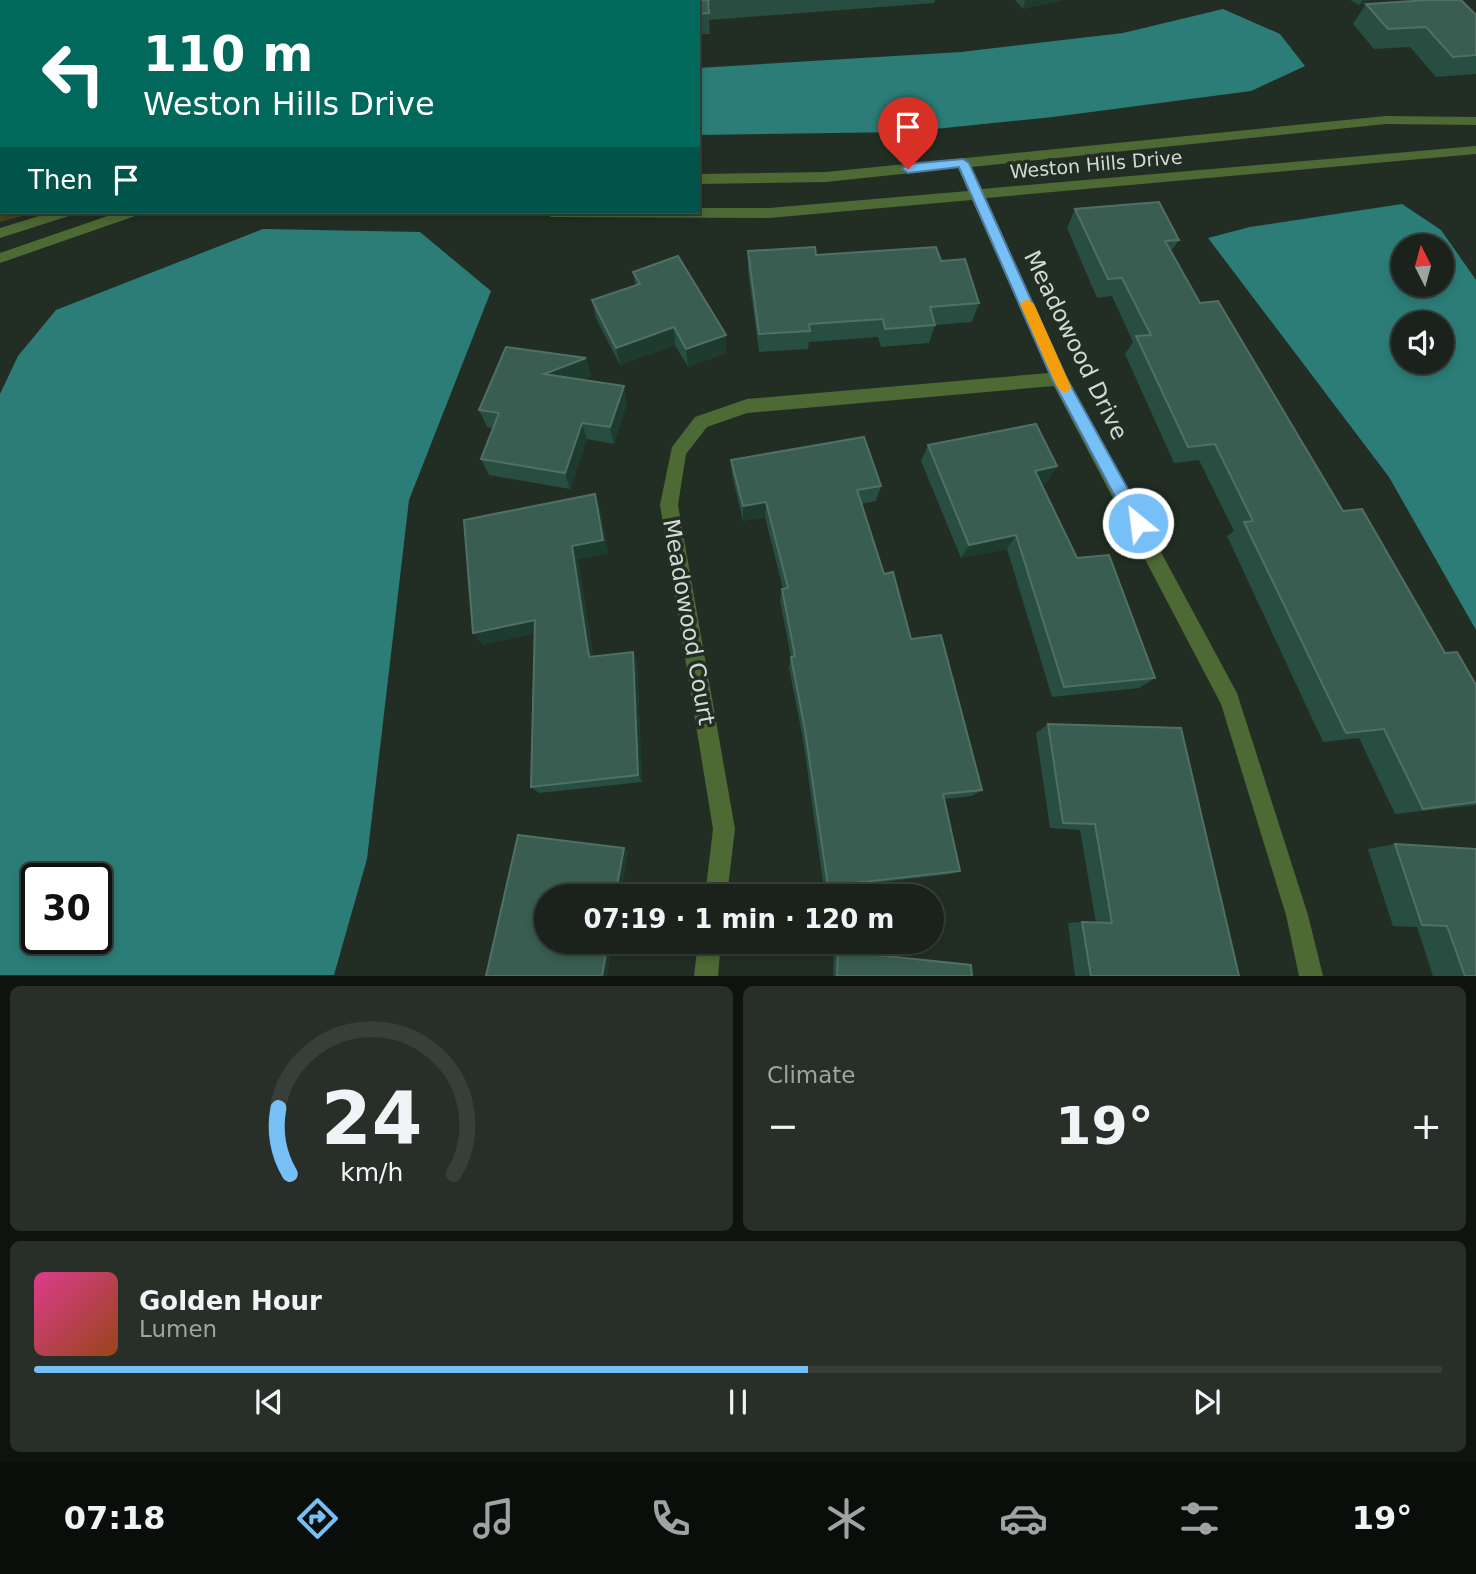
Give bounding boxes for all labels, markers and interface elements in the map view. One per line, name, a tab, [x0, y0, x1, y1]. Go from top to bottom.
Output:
text: 110 m	[143, 26, 313, 83]
icon: left	[28, 28, 119, 119]
text: Weston Hills Drive	[143, 85, 435, 123]
pin	[878, 97, 938, 169]
icon: arrive	[889, 108, 927, 146]
street label: Weston Hills Drive	[1009, 145, 1183, 183]
icon: arrive	[107, 161, 145, 199]
text: Then	[28, 165, 93, 195]
north arrow	[1391, 234, 1454, 298]
map controls	[1391, 234, 1454, 374]
street label: Meadowood Drive	[1019, 246, 1133, 444]
button: sound	[1391, 311, 1454, 374]
position arrow	[1101, 486, 1175, 560]
street label: Meadowood Court	[658, 517, 720, 727]
speed limit sign: 30	[21, 863, 112, 954]
text: 07:19 · 1 min · 120 m	[584, 904, 894, 934]
text: Climate	[767, 1062, 856, 1088]
text: 24	[321, 1077, 422, 1162]
text: 19°	[1055, 1096, 1154, 1156]
text: −	[767, 1104, 799, 1148]
text: +	[1410, 1104, 1442, 1148]
text: km/h	[340, 1158, 403, 1187]
text: Golden Hour	[139, 1286, 322, 1316]
text: Lumen	[139, 1316, 217, 1342]
icon: previous	[250, 1383, 288, 1421]
icon: pause	[719, 1383, 757, 1421]
icon: next	[1188, 1383, 1226, 1421]
icon: directions	[293, 1494, 342, 1543]
icon: music	[469, 1494, 518, 1543]
icon: phone	[646, 1494, 695, 1543]
icon: climate	[822, 1494, 871, 1543]
icon: car	[999, 1494, 1048, 1543]
icon: filters	[1175, 1494, 1224, 1543]
text: 07:18	[64, 1499, 166, 1537]
text: 19°	[1352, 1499, 1412, 1537]

